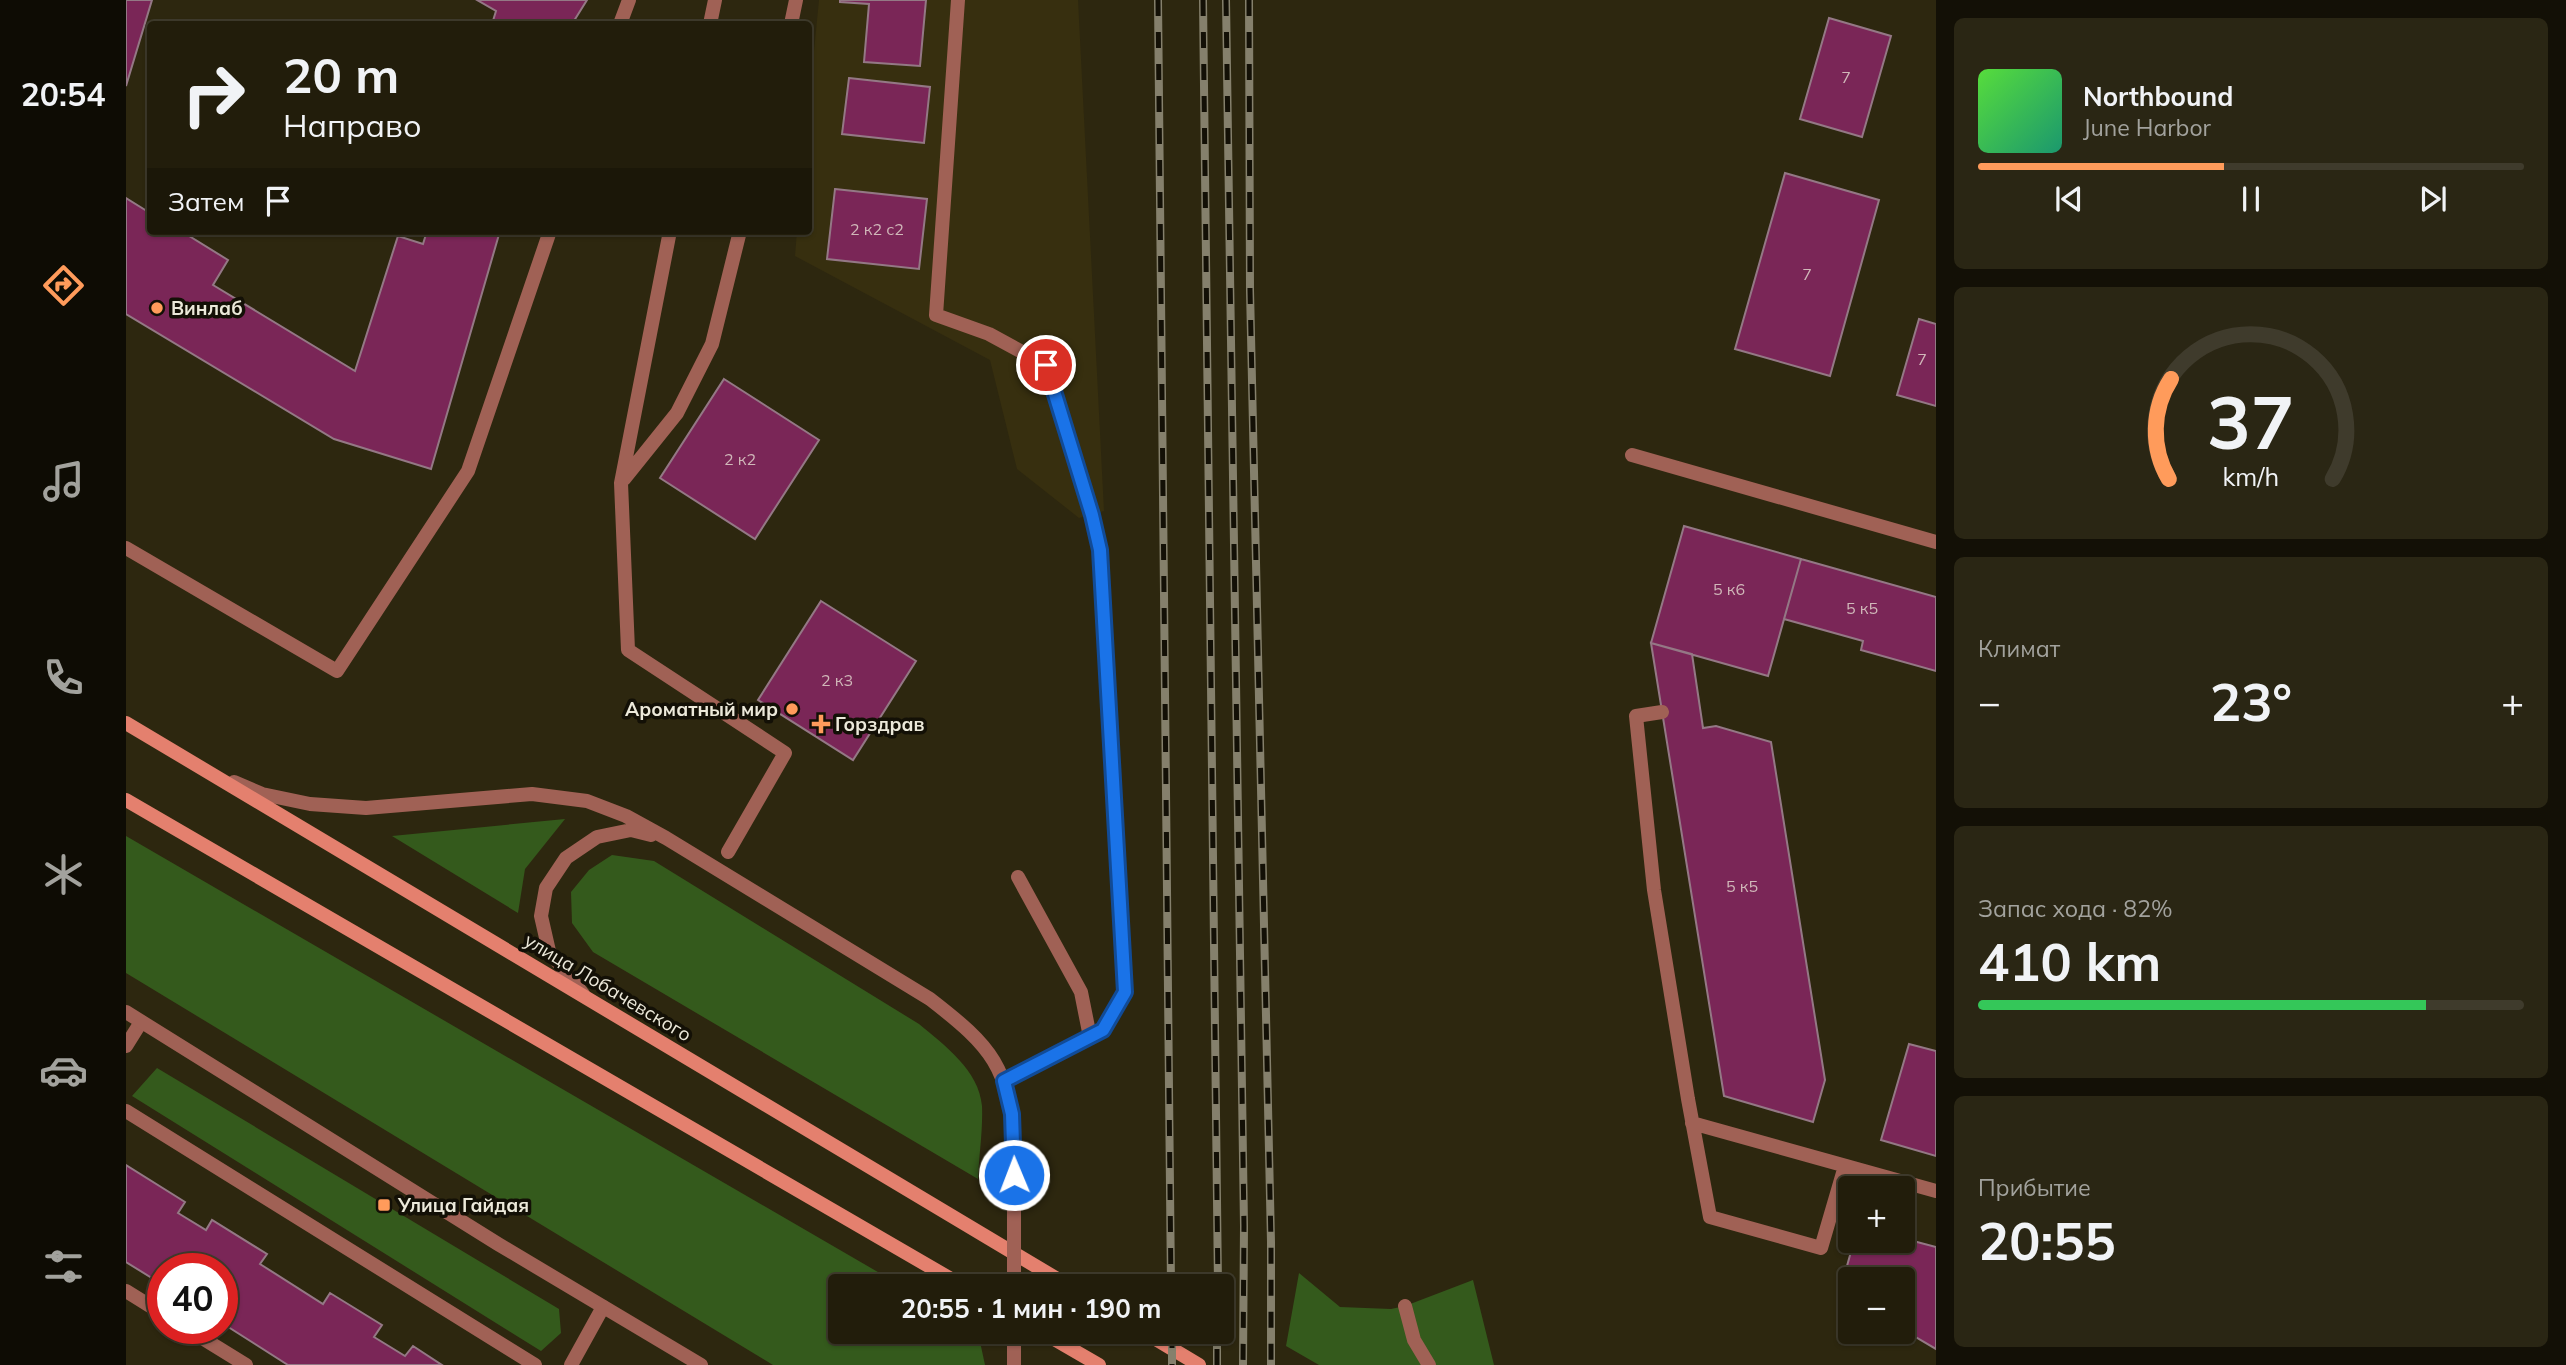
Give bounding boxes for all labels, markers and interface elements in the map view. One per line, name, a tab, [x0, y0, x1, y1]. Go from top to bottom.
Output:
text: 20 m	[283, 44, 399, 105]
icon: right	[168, 49, 259, 140]
house number: 7	[1841, 67, 1851, 87]
text: 20:54	[21, 74, 105, 114]
text: Northbound	[2083, 80, 2233, 113]
text: Направо	[283, 105, 422, 145]
text: June Harbor	[2083, 113, 2211, 142]
icon: previous	[2050, 180, 2088, 218]
icon: pause	[2232, 180, 2270, 218]
icon: next	[2414, 180, 2452, 218]
icon: arrive	[259, 182, 297, 220]
text: Затем	[168, 185, 245, 218]
house number: 2 к2 с2	[850, 219, 904, 239]
icon: directions	[39, 261, 88, 310]
house number: 7	[1802, 264, 1812, 284]
place label: Винлаб	[171, 296, 243, 320]
marker: Винлаб	[149, 300, 165, 316]
pin	[1016, 335, 1076, 395]
icon: arrive	[1027, 346, 1065, 384]
house number: 7	[1917, 349, 1927, 369]
text: 37	[2207, 377, 2295, 468]
house number: 2 к2	[724, 449, 756, 469]
icon: music	[39, 457, 88, 506]
text: km/h	[2223, 461, 2279, 492]
house number: 5 к6	[1713, 579, 1745, 599]
house number: 5 к5	[1846, 598, 1878, 618]
text: Климат	[1978, 634, 2060, 663]
icon: phone	[39, 653, 88, 702]
text: 23°	[2210, 669, 2292, 734]
house number: 2 к3	[821, 670, 853, 690]
text: −	[1978, 678, 2001, 726]
text: +	[2501, 678, 2524, 726]
place label: Ароматный мир	[625, 697, 778, 721]
marker: Ароматный мир	[784, 701, 800, 717]
place label: Горздрав	[835, 712, 925, 736]
marker: Горздрав	[813, 716, 829, 732]
icon: climate	[39, 850, 88, 899]
house number: 5 к5	[1726, 876, 1758, 896]
text: Запас хода · 82%	[1978, 894, 2173, 923]
street label: улица Лобачевского	[520, 928, 696, 1046]
text: 410 km	[1978, 929, 2161, 994]
icon: car	[39, 1046, 88, 1095]
position arrow	[977, 1138, 1051, 1212]
text: Прибытие	[1978, 1173, 2091, 1202]
map controls	[1838, 1176, 1915, 1344]
button: +	[1838, 1176, 1915, 1253]
place label: Улица Гайдая	[397, 1193, 529, 1217]
marker: Улица Гайдая	[376, 1197, 392, 1213]
text: 20:55	[1978, 1208, 2116, 1273]
icon: filters	[39, 1242, 88, 1291]
speed limit sign: 40	[147, 1253, 238, 1344]
button: −	[1838, 1267, 1915, 1344]
text: 20:55 · 1 мин · 190 m	[901, 1292, 1161, 1325]

